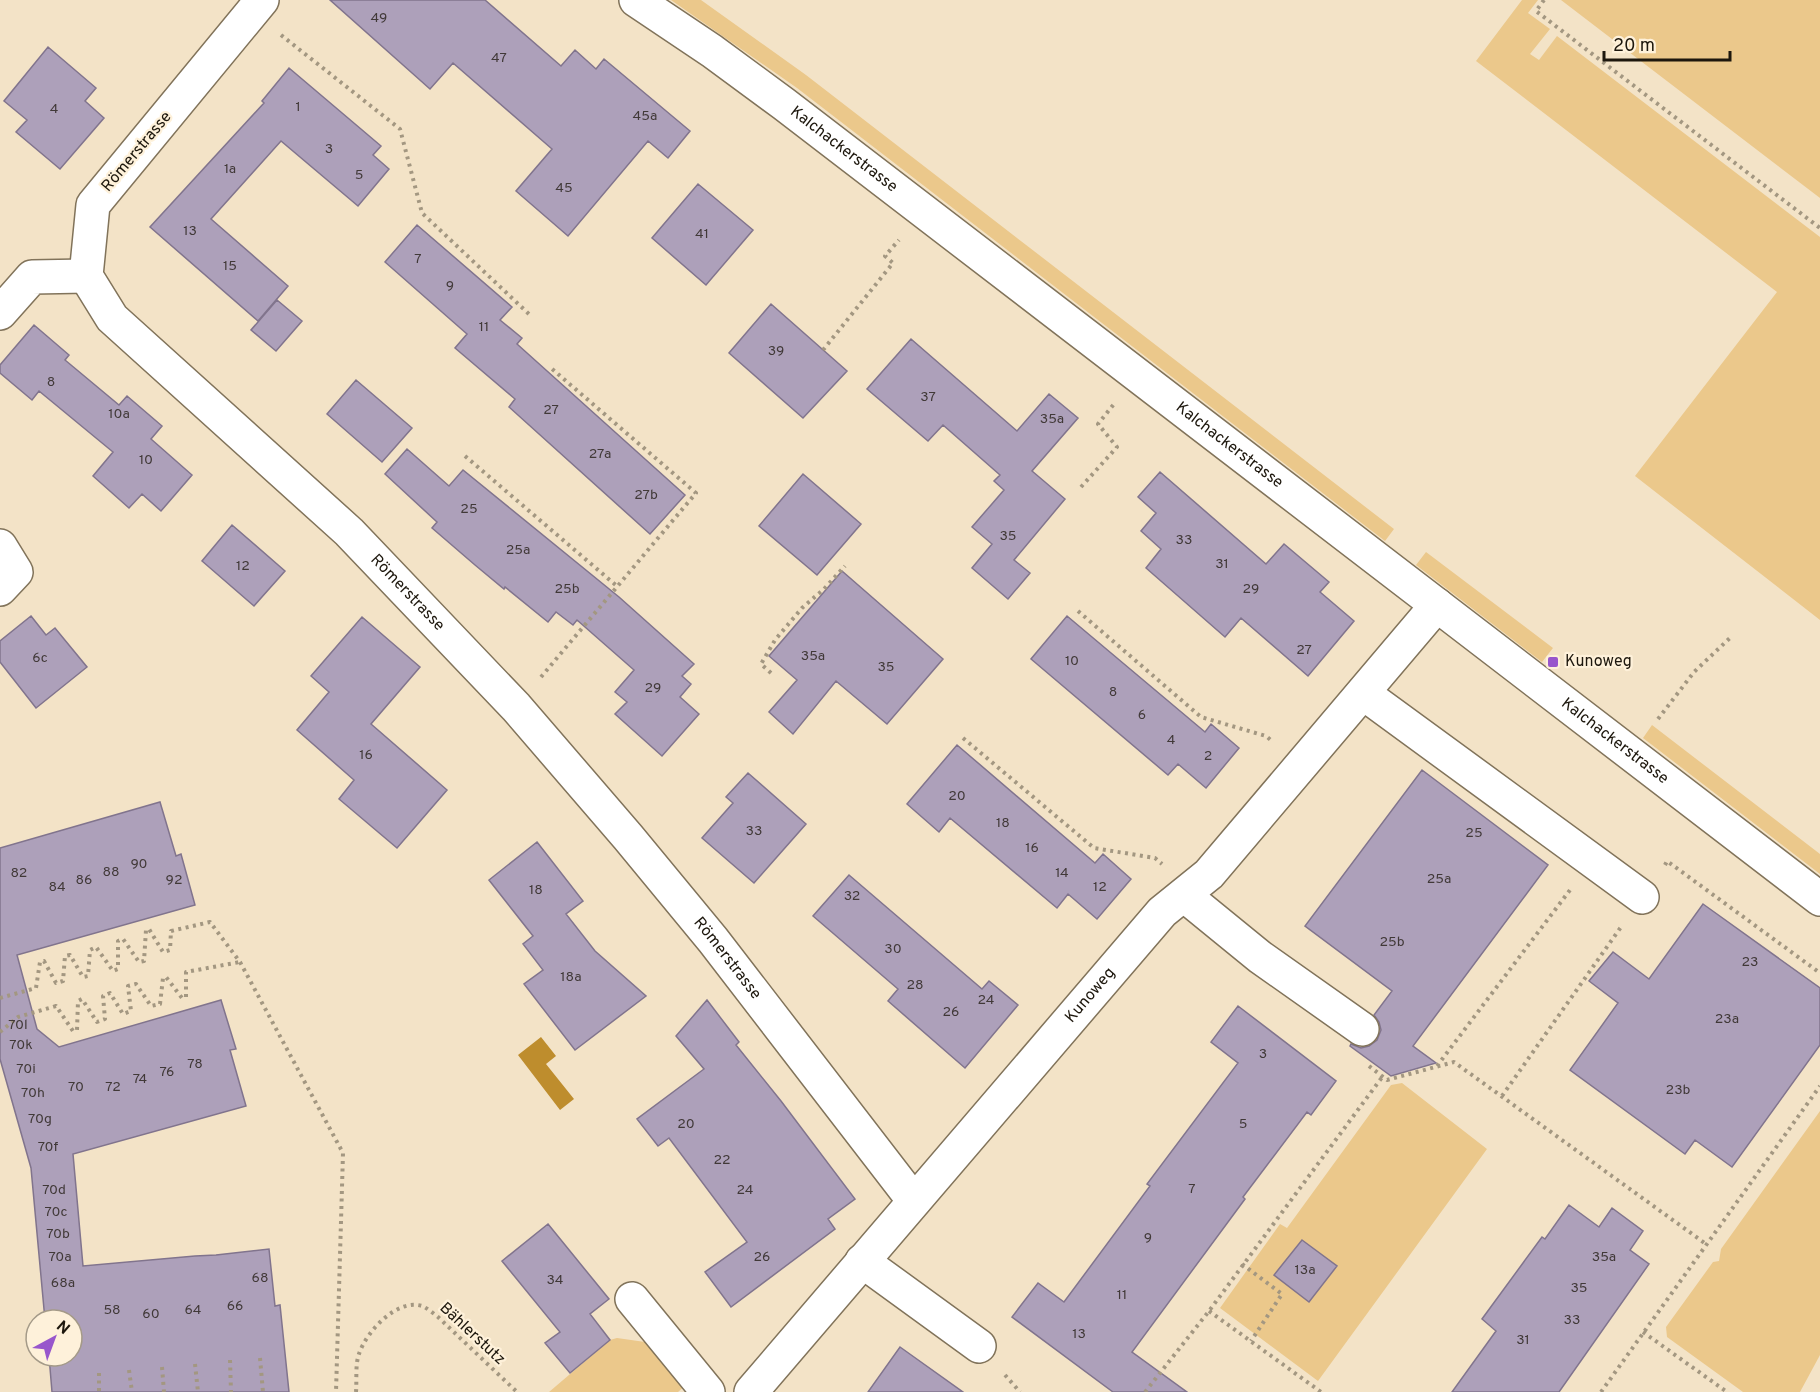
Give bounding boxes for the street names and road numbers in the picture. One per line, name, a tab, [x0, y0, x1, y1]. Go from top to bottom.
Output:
street label: Kalchackerstrasse	[786, 102, 901, 197]
street label: Römerstrasse	[98, 108, 176, 196]
street label: Kalchackerstrasse	[1171, 398, 1287, 493]
street label: Römerstrasse	[366, 550, 449, 636]
street label: Kalchackerstrasse	[1557, 694, 1672, 789]
street label: Römerstrasse	[689, 913, 765, 1004]
street label: Kunoweg	[1061, 964, 1120, 1027]
street label: Bählerstutz	[435, 1298, 509, 1370]

